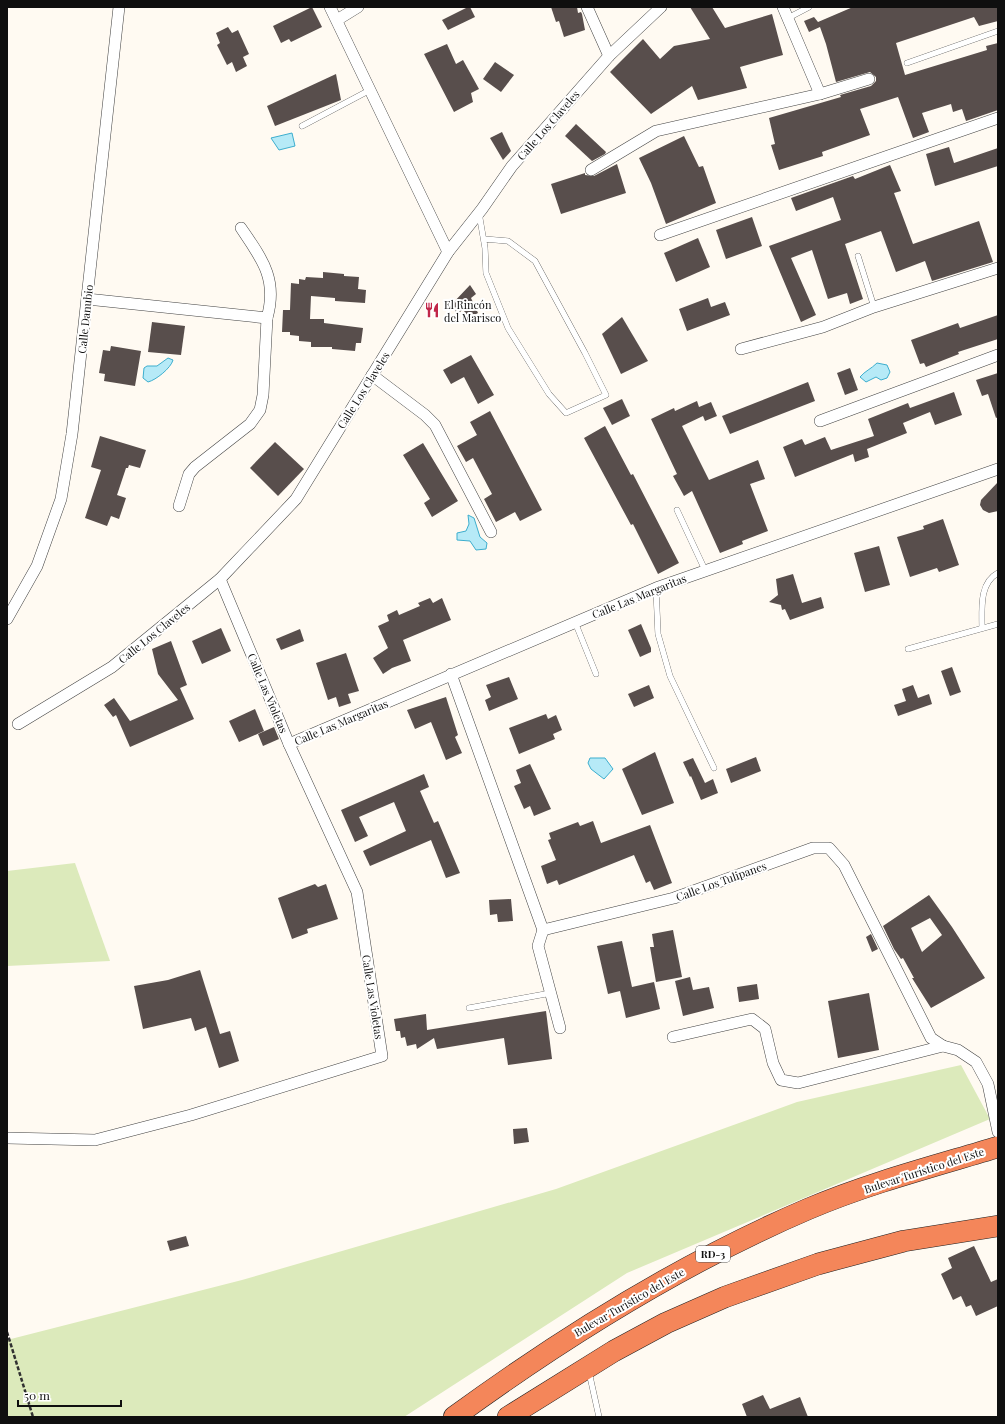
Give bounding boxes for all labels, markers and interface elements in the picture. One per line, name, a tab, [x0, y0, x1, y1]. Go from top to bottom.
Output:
street label: Calle Los Claveles	[513, 87, 583, 163]
street label: Calle Danubio	[74, 284, 96, 354]
place label: El Rincón del Marisco	[444, 297, 501, 325]
restaurant icon: El Rincón del Marisco	[423, 301, 441, 319]
street label: Calle Los Claveles	[333, 349, 393, 431]
street label: Calle Las Margaritas	[590, 570, 689, 622]
street label: Calle Los Claveles	[115, 599, 193, 667]
street label: Calle Las Violetas	[244, 651, 292, 735]
street label: Calle Las Margaritas	[292, 695, 390, 749]
street label: Calle Los Tulipanes	[674, 858, 768, 904]
street label: Calle Las Violetas	[359, 954, 387, 1040]
street label: Bulevar Turístico del Este	[862, 1143, 986, 1197]
road number: RD-3	[696, 1246, 730, 1262]
street label: Bulevar Turístico del Este	[571, 1264, 687, 1340]
scale bar	[18, 1382, 121, 1408]
text: 50 m	[24, 1387, 50, 1403]

